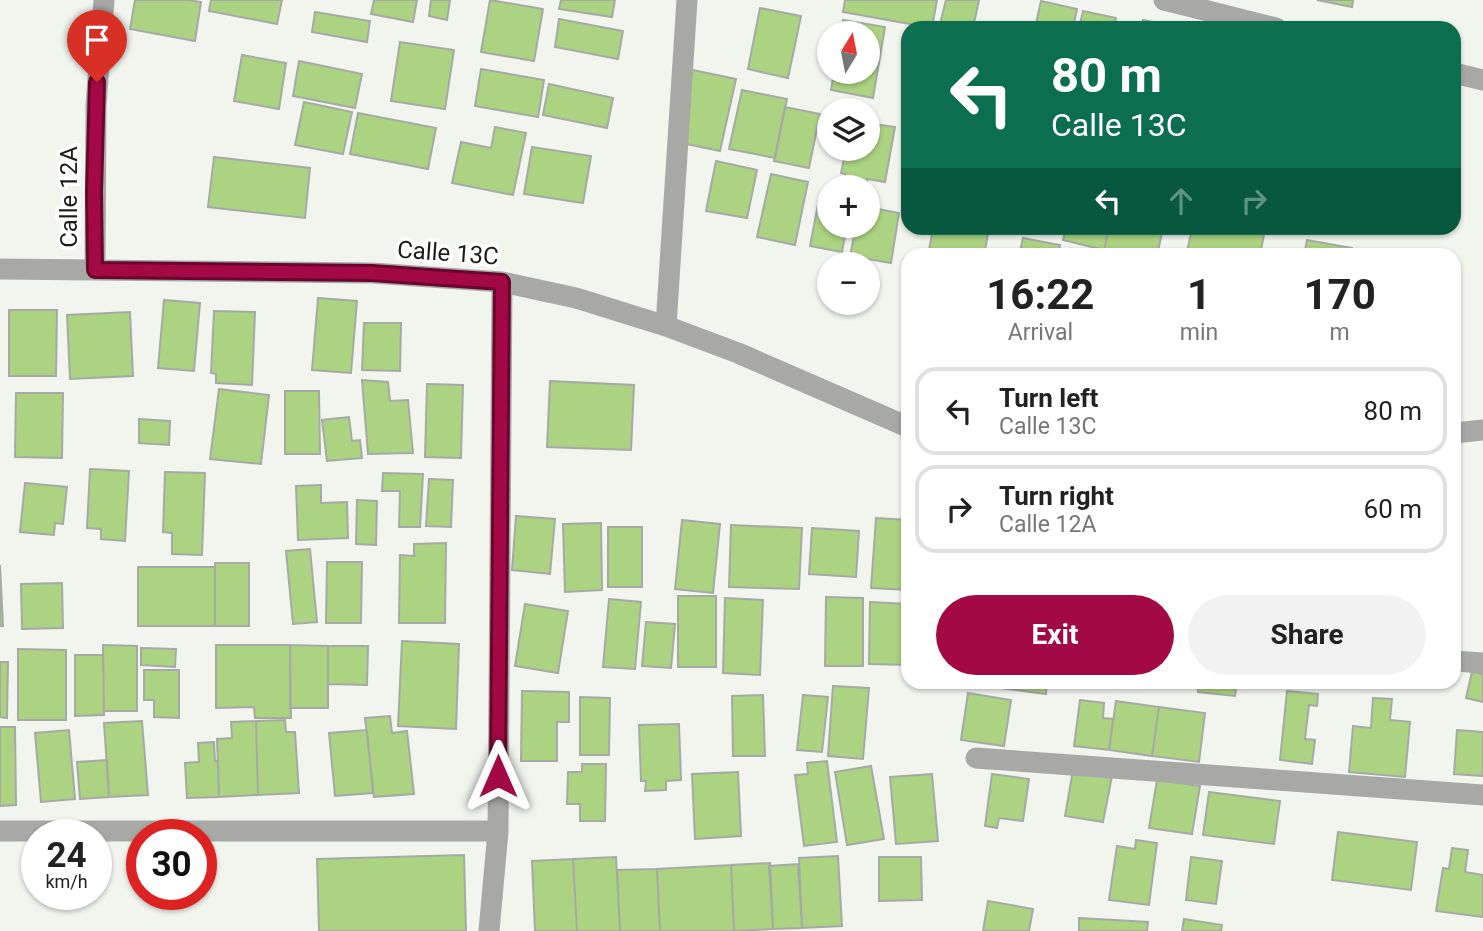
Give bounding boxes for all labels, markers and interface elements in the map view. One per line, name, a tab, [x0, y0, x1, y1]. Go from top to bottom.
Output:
pin	[67, 10, 127, 82]
icon: arrive	[78, 21, 116, 59]
north arrow	[817, 21, 880, 84]
map controls	[817, 21, 880, 315]
text: 80 m	[1051, 47, 1162, 104]
icon: left	[936, 49, 1027, 140]
button: layers	[817, 98, 880, 161]
text: Calle 13C	[1051, 106, 1187, 144]
street label: Calle 12A	[55, 146, 83, 248]
button: +	[817, 175, 880, 238]
icon: left	[1089, 182, 1127, 220]
icon: ahead	[1162, 182, 1200, 220]
icon: right	[1235, 182, 1273, 220]
street label: Calle 13C	[396, 235, 500, 271]
button: −	[817, 252, 880, 315]
text: 16:22	[986, 270, 1094, 319]
text: 1	[1187, 270, 1211, 319]
text: 170	[1303, 270, 1376, 319]
text: Arrival	[1008, 319, 1073, 346]
text: min	[1180, 319, 1218, 346]
text: m	[1330, 319, 1350, 346]
text: Turn left	[999, 383, 1098, 413]
icon: left	[940, 392, 978, 430]
text: 80 m	[1364, 396, 1422, 426]
text: Calle 13C	[999, 413, 1096, 440]
text: Turn right	[999, 481, 1114, 511]
icon: right	[940, 490, 978, 528]
text: 60 m	[1364, 494, 1422, 524]
text: Calle 12A	[999, 511, 1096, 538]
button: Exit	[936, 595, 1174, 675]
button: Share	[1188, 595, 1426, 675]
position arrow	[461, 739, 535, 813]
speed limit sign: 30	[126, 819, 217, 910]
text: 24	[46, 835, 87, 876]
text: km/h	[45, 871, 88, 892]

